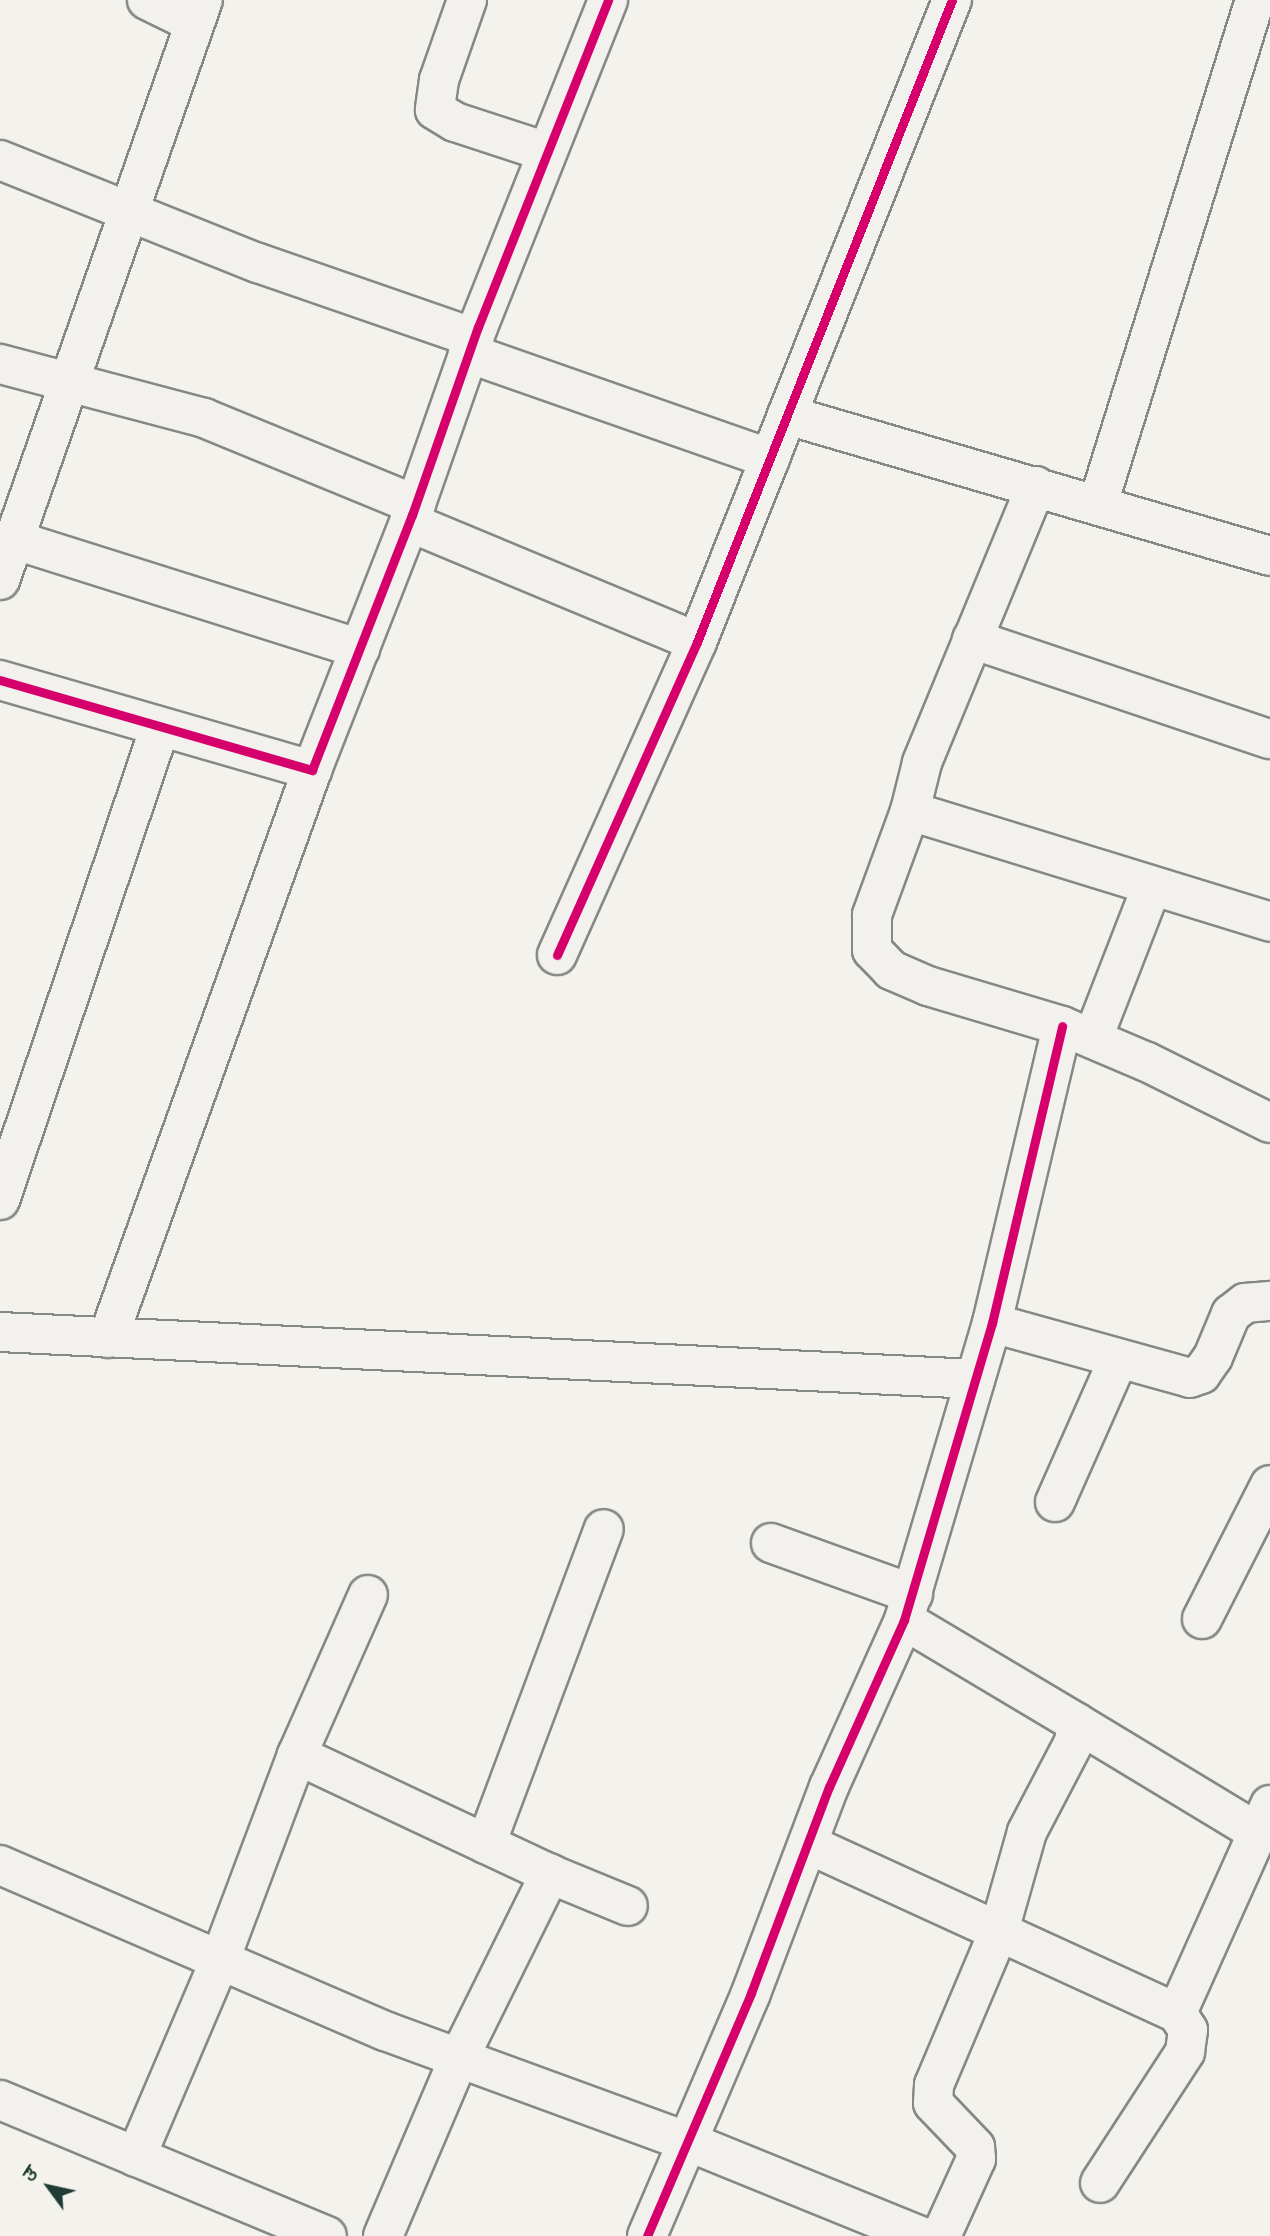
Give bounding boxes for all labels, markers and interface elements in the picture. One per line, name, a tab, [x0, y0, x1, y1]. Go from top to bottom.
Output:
north arrow	[14, 2152, 84, 2222]
text: उ	[16, 2162, 47, 2189]

